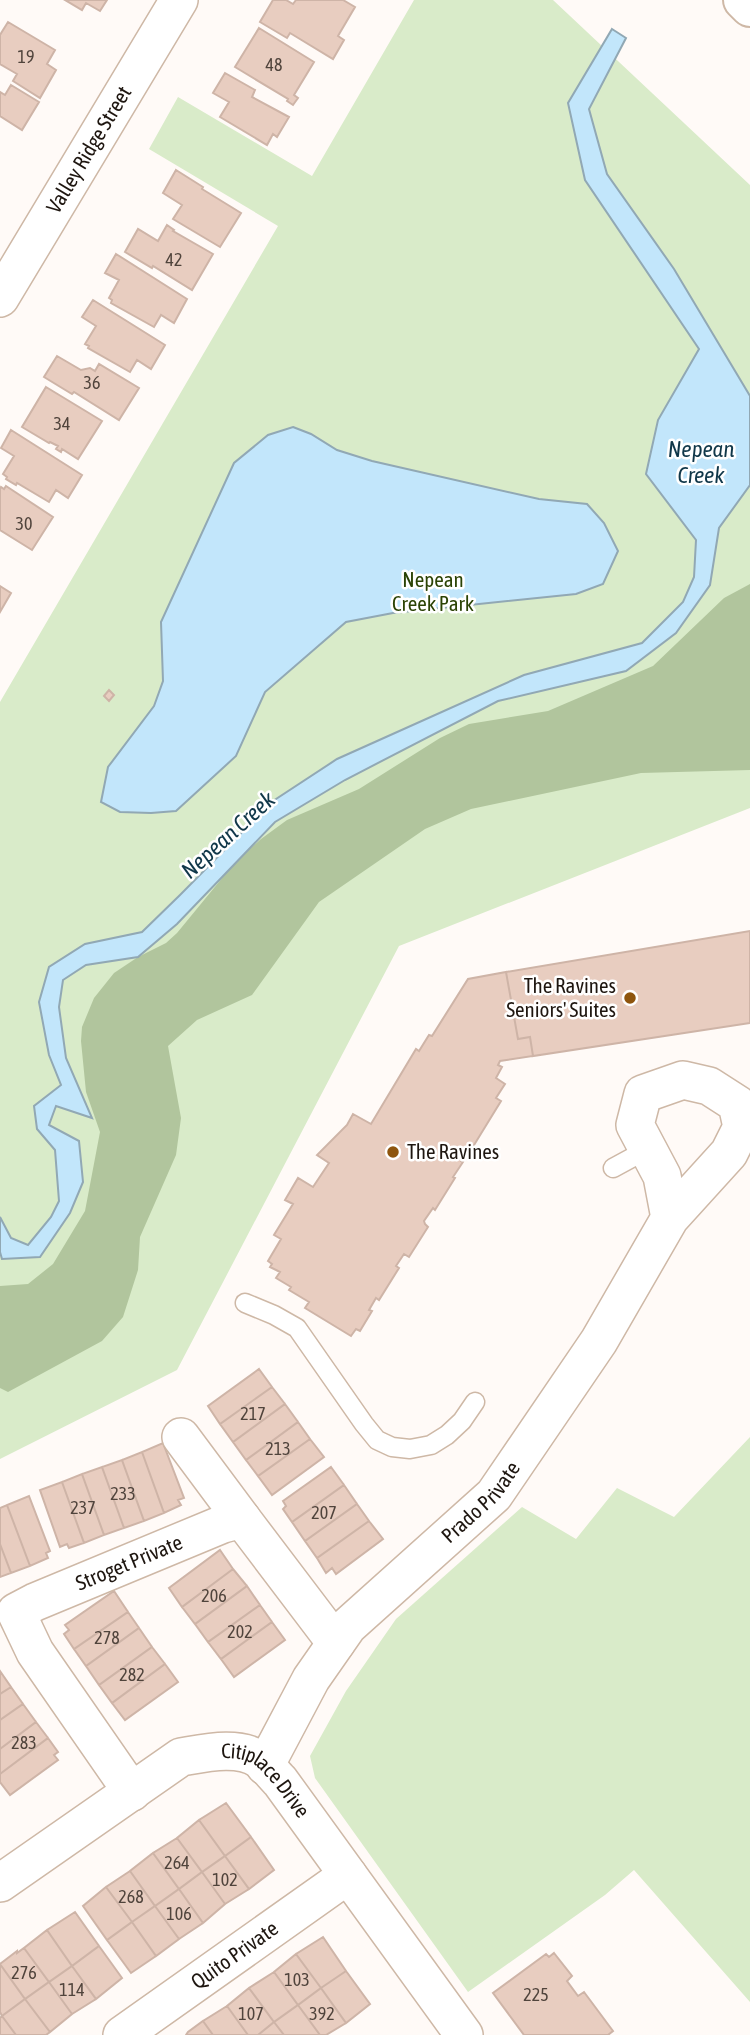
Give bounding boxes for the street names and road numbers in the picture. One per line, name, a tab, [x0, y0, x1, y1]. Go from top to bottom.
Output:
street label: Valley Ridge Street	[41, 81, 136, 217]
street label: Prado Private	[436, 1457, 524, 1547]
street label: Stroget Private	[72, 1529, 186, 1595]
street label: Citiplace Drive	[221, 1738, 315, 1822]
street label: Quito Private	[186, 1916, 282, 1993]

